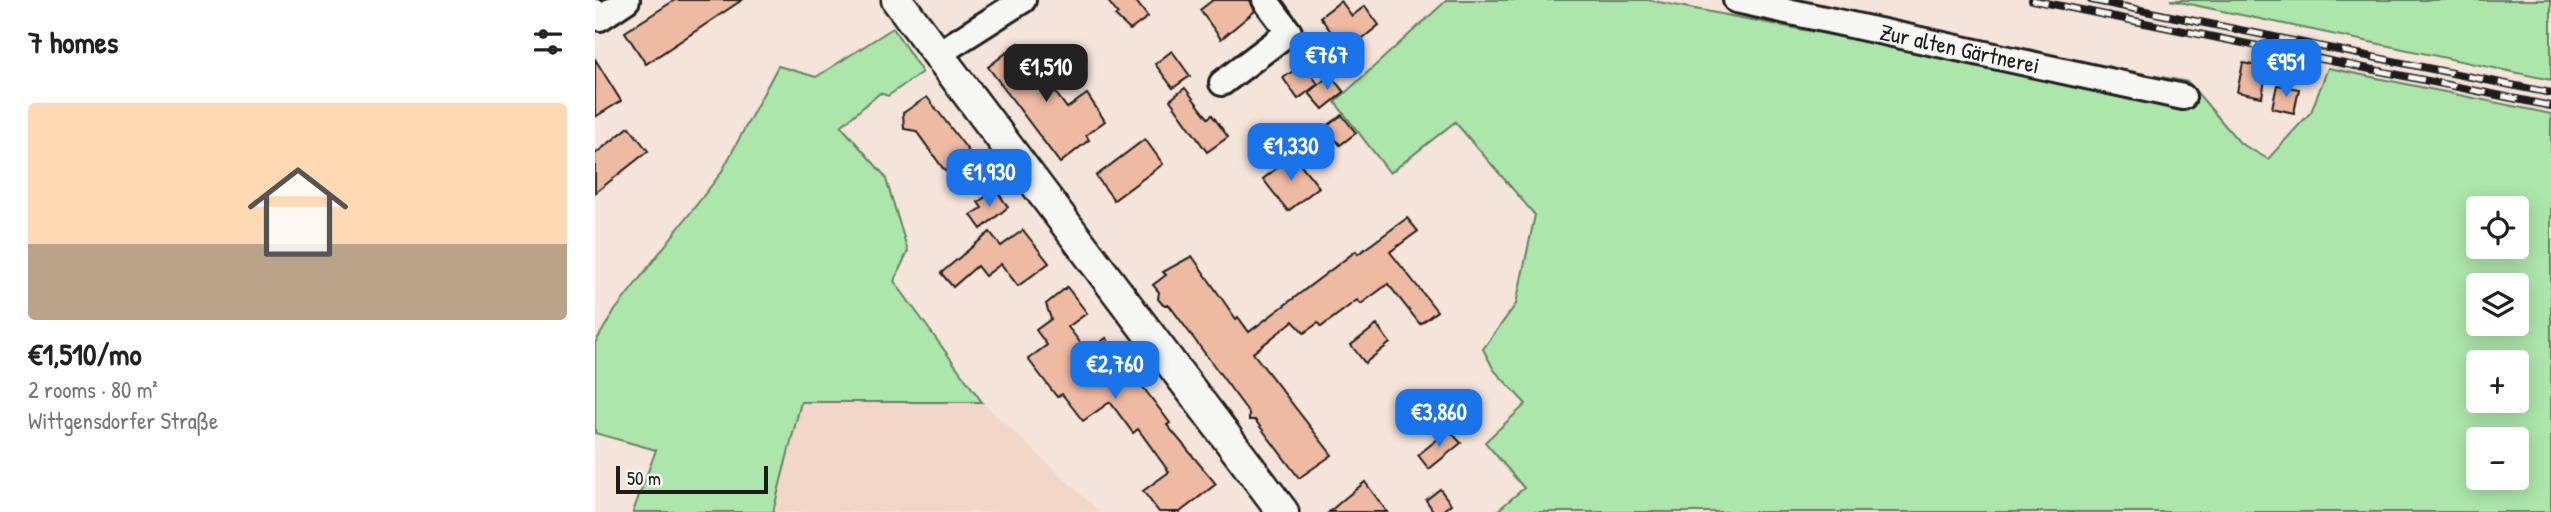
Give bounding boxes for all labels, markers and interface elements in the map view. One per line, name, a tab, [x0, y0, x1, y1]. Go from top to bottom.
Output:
street label: Zur alten Gärtnerei	[1877, 16, 2043, 80]
text: 7 homes	[28, 22, 118, 62]
icon: filters	[529, 23, 567, 61]
pin: €767	[1286, 32, 1368, 92]
text: €767	[1305, 39, 1349, 70]
pin: €951	[2245, 40, 2327, 99]
pin: €1,510	[989, 44, 1103, 104]
text: €951	[2267, 46, 2305, 77]
text: €1,510	[1020, 51, 1072, 82]
pin: €1,330	[1234, 124, 1348, 183]
text: €1,330	[1264, 130, 1318, 161]
icon: home	[235, 149, 361, 275]
pin: €1,930	[932, 150, 1046, 209]
text: €1,930	[962, 156, 1016, 187]
map controls	[2466, 196, 2529, 490]
button: locate	[2466, 196, 2529, 259]
button: layers	[2466, 273, 2529, 336]
text: €1,510/mo	[28, 334, 142, 374]
pin: €2,760	[1058, 342, 1172, 401]
text: €2,760	[1086, 348, 1144, 379]
button: +	[2466, 350, 2529, 413]
text: 2 rooms · 80 m²	[28, 374, 158, 405]
pin: €3,860	[1382, 390, 1496, 449]
text: €3,860	[1411, 396, 1467, 427]
text: Wittgensdorfer Straße	[28, 405, 218, 436]
button: −	[2466, 427, 2529, 490]
scale bar	[616, 463, 768, 495]
text: 50 m	[627, 465, 661, 491]

